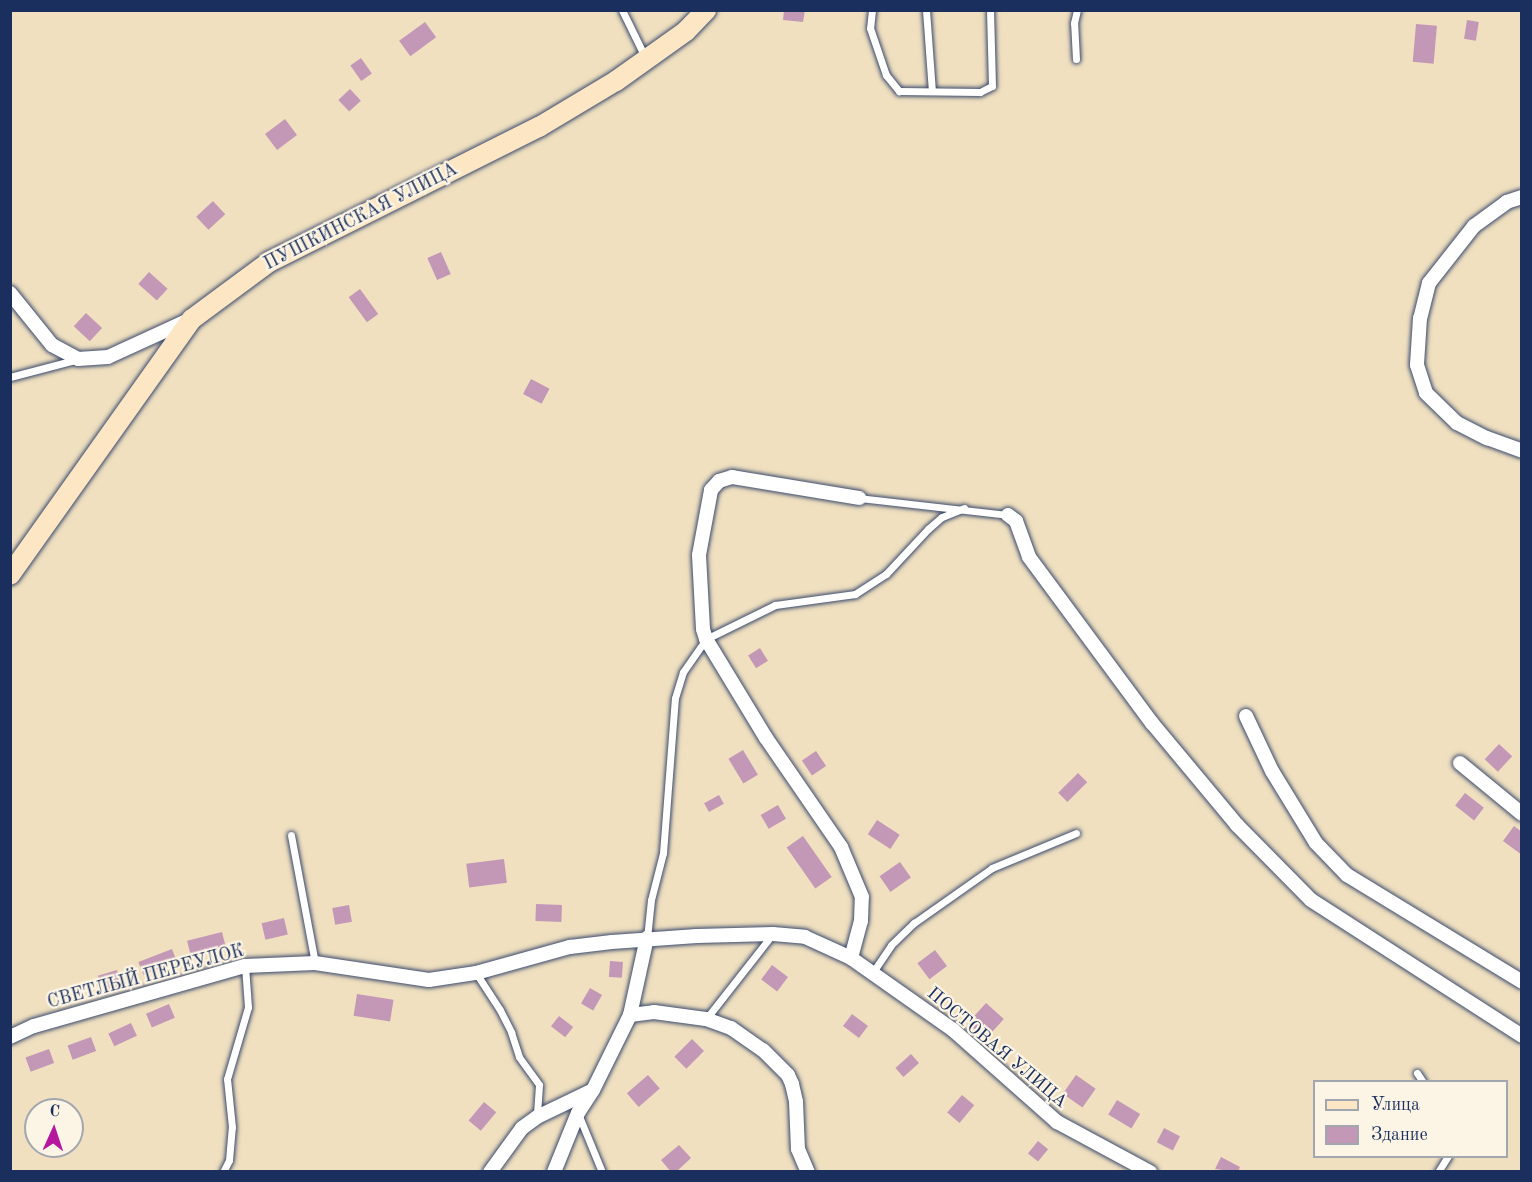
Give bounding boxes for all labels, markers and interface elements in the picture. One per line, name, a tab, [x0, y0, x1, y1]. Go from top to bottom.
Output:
street label: ПУШКИНСКАЯ УЛИЦА	[261, 159, 461, 275]
street label: СВЕТЛЫЙ ПЕРЕУЛОК	[45, 940, 247, 1014]
street label: ПОСТОВАЯ УЛИЦА	[922, 983, 1072, 1113]
legend	[1313, 1080, 1508, 1158]
text: Улица	[1371, 1096, 1420, 1114]
north arrow	[24, 1098, 84, 1158]
text: С	[49, 1104, 61, 1120]
text: Здание	[1371, 1126, 1428, 1144]

